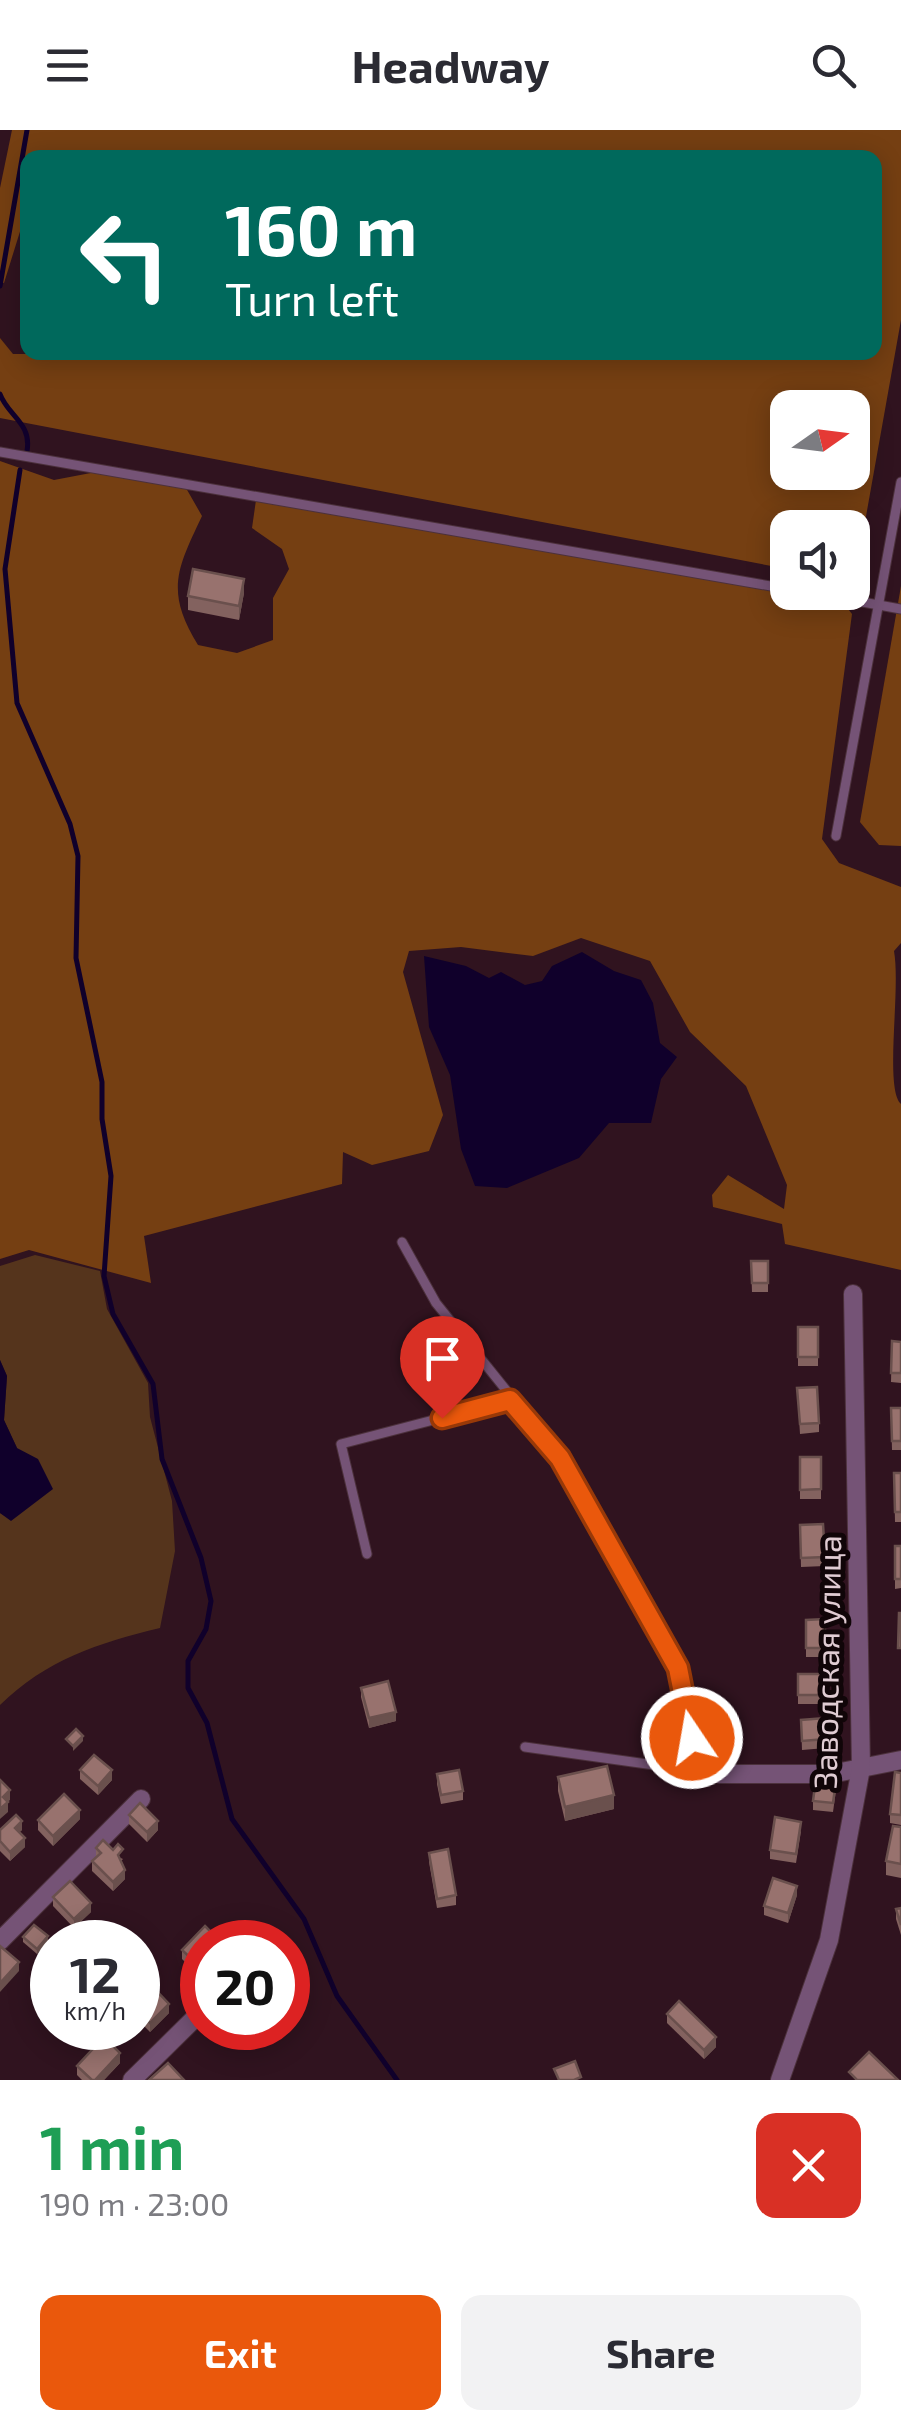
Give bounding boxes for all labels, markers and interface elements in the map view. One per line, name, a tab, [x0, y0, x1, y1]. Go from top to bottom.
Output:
icon: menu	[40, 38, 95, 93]
text: Headway	[352, 38, 549, 92]
icon: search	[806, 38, 861, 93]
text: 160 m	[225, 186, 418, 270]
icon: left	[60, 190, 190, 320]
text: Turn left	[225, 271, 399, 325]
north arrow	[770, 390, 870, 490]
map controls	[770, 390, 870, 610]
button: sound	[770, 510, 870, 610]
pin	[400, 1316, 485, 1419]
icon: arrive	[415, 1331, 470, 1386]
street label: Заводская улица	[805, 1535, 848, 1789]
position arrow	[640, 1686, 744, 1790]
speed limit sign: 20	[180, 1920, 310, 2050]
text: 12	[70, 1943, 120, 2003]
text: km/h	[64, 1995, 126, 2025]
text: 1 min	[40, 2110, 184, 2182]
button: close	[756, 2113, 861, 2218]
text: 190 m · 23:00	[40, 2184, 229, 2222]
button: Exit	[40, 2295, 441, 2410]
button: Share	[461, 2295, 861, 2410]

